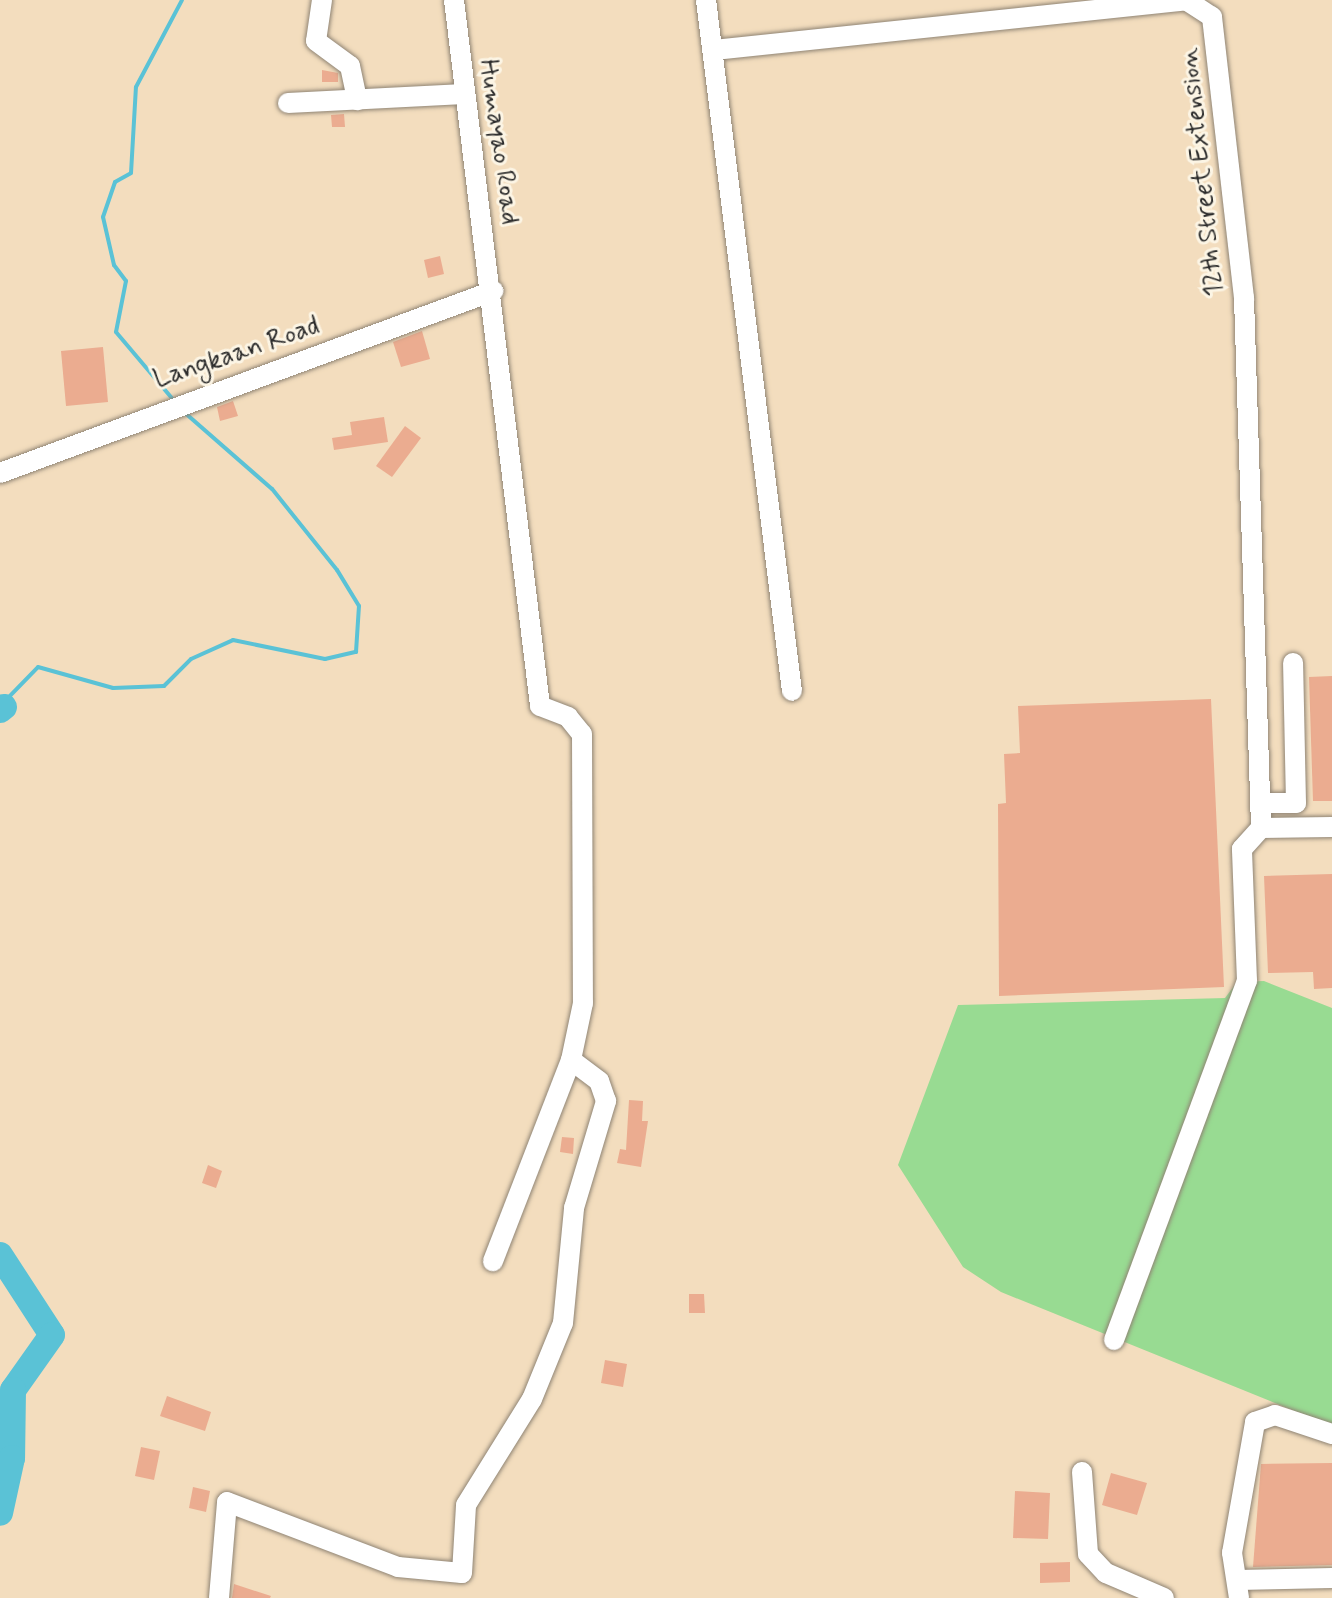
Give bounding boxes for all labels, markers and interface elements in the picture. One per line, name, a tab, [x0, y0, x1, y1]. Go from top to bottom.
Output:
street label: 12th Street Extension	[1174, 45, 1232, 299]
street label: Humayao Road	[471, 58, 525, 226]
street label: Langkaan Road	[151, 311, 323, 397]

